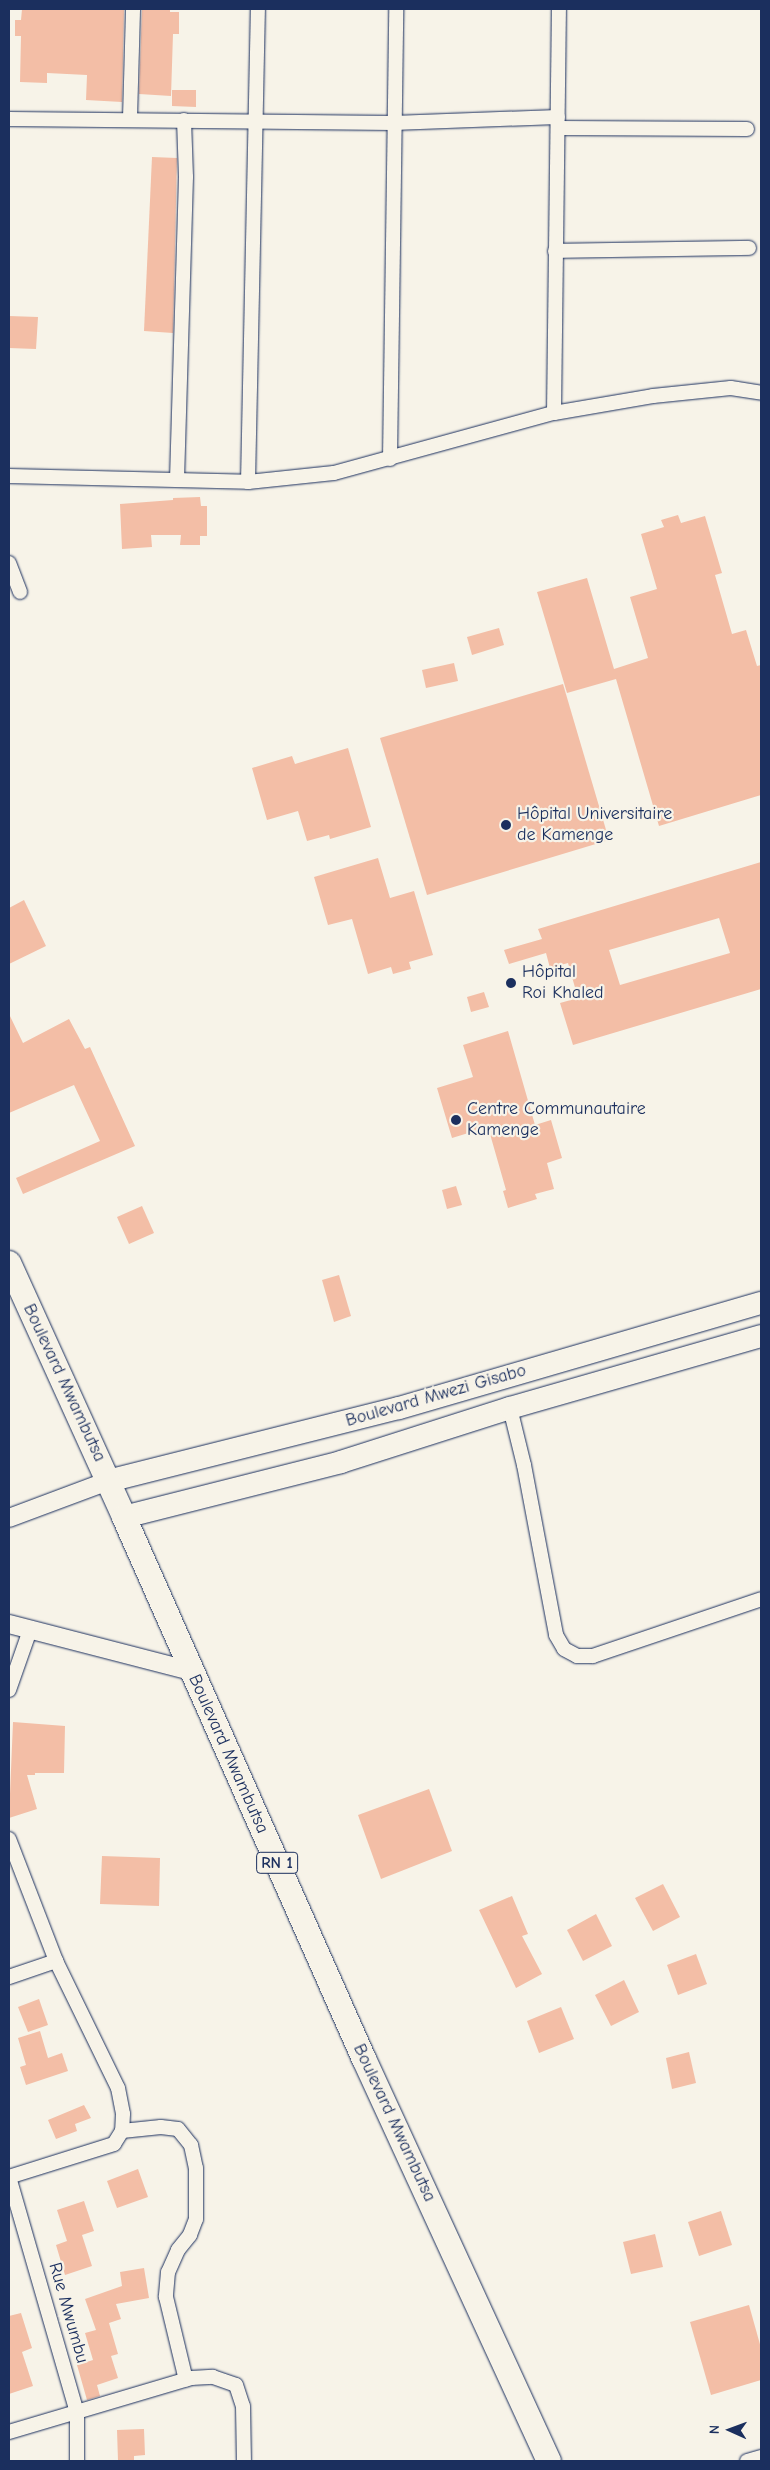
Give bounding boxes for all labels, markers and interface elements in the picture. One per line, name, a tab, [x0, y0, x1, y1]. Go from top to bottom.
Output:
place label: Hôpital Universitaire de Kamenge	[517, 804, 672, 846]
marker: Hôpital Universitaire de Kamenge	[499, 818, 513, 832]
place label: Hôpital Roi Khaled	[522, 962, 604, 1004]
marker: Hôpital Roi Khaled	[504, 976, 518, 990]
place label: Centre Communautaire Kamenge	[467, 1099, 646, 1142]
marker: Centre Communautaire Kamenge	[449, 1113, 463, 1127]
street label: Boulevard Mwambutsa	[18, 1301, 110, 1465]
street label: Boulevard Mwezi Gisabo	[343, 1360, 529, 1432]
street label: Boulevard Mwambutsa	[183, 1671, 273, 1837]
road number: RN 1	[256, 1850, 298, 1876]
street label: Boulevard Mwambutsa	[348, 2041, 440, 2205]
street label: Rue Mwumbu	[43, 2260, 93, 2366]
north arrow	[705, 2405, 755, 2455]
text: N	[706, 2425, 723, 2434]

